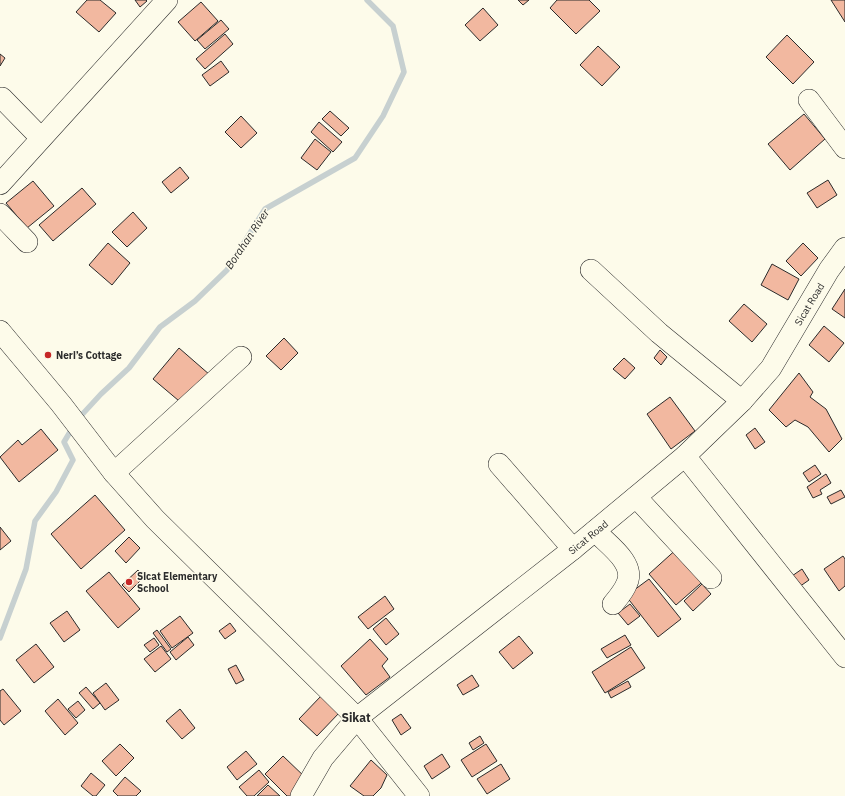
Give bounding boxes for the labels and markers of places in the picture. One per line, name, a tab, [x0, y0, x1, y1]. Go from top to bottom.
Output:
place label: Neri’s Cottage	[56, 349, 122, 362]
marker: Neri’s Cottage	[43, 350, 53, 360]
place label: Sicat Elementary School	[137, 570, 218, 595]
marker: Sicat Elementary School	[124, 577, 134, 587]

